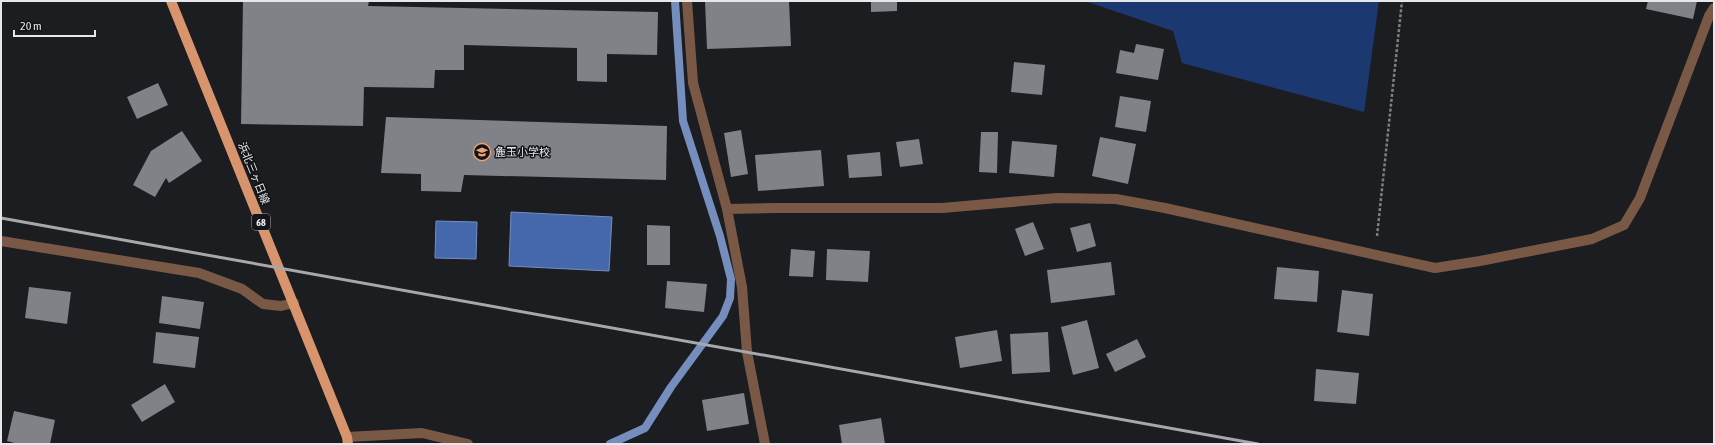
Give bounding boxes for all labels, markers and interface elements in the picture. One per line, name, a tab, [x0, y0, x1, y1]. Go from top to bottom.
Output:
scale bar	[14, 12, 95, 38]
text: 20 m	[20, 19, 42, 33]
street label: 浜北三ヶ日線	[236, 140, 272, 206]
school or university icon: 麁玉小学校	[472, 142, 492, 162]
place label: 麁玉小学校	[495, 146, 550, 158]
road number: 68	[252, 214, 270, 230]

